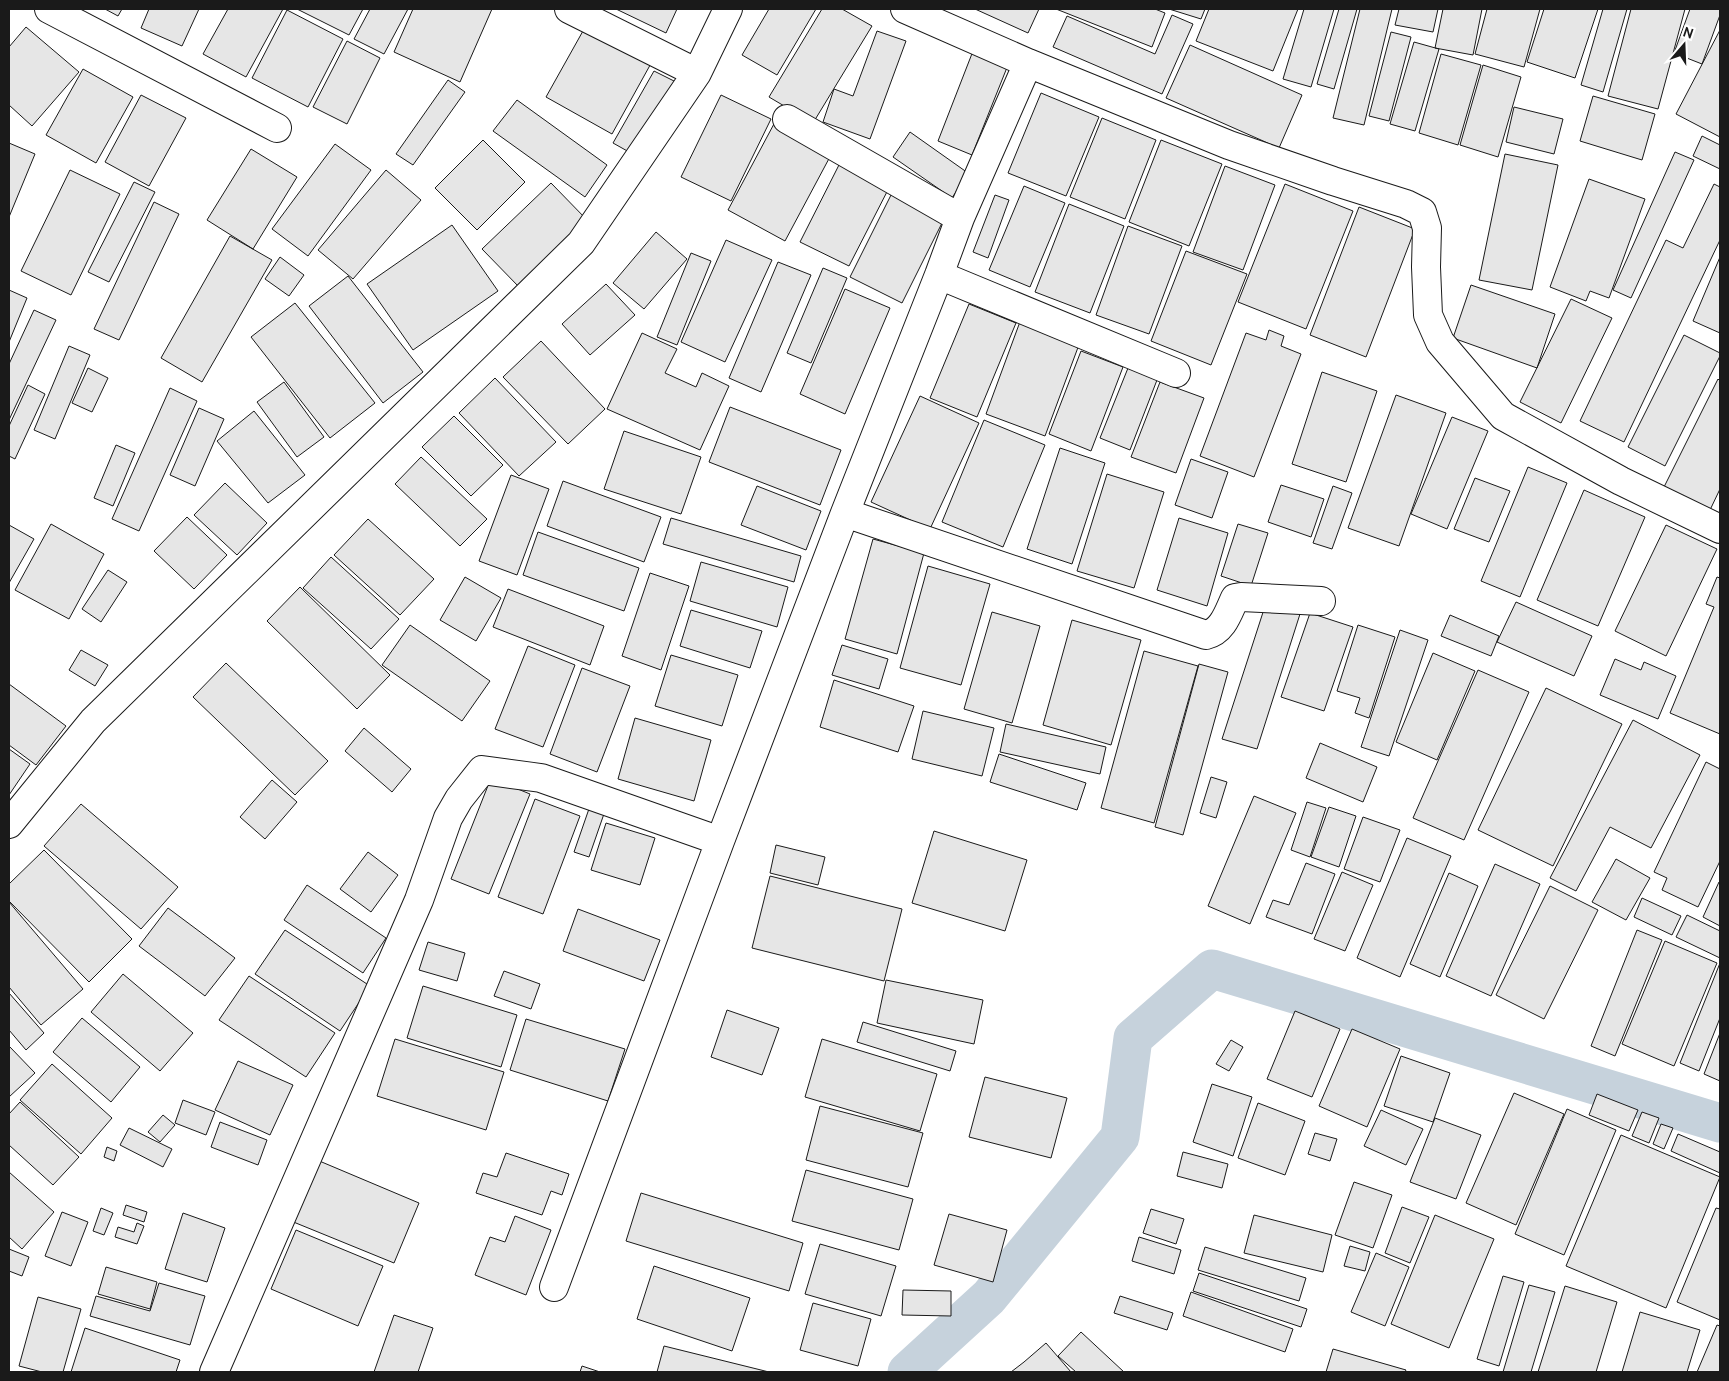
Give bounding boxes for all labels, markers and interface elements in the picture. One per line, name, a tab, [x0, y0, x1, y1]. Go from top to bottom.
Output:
north arrow	[1659, 20, 1709, 70]
text: N	[1681, 23, 1696, 43]

